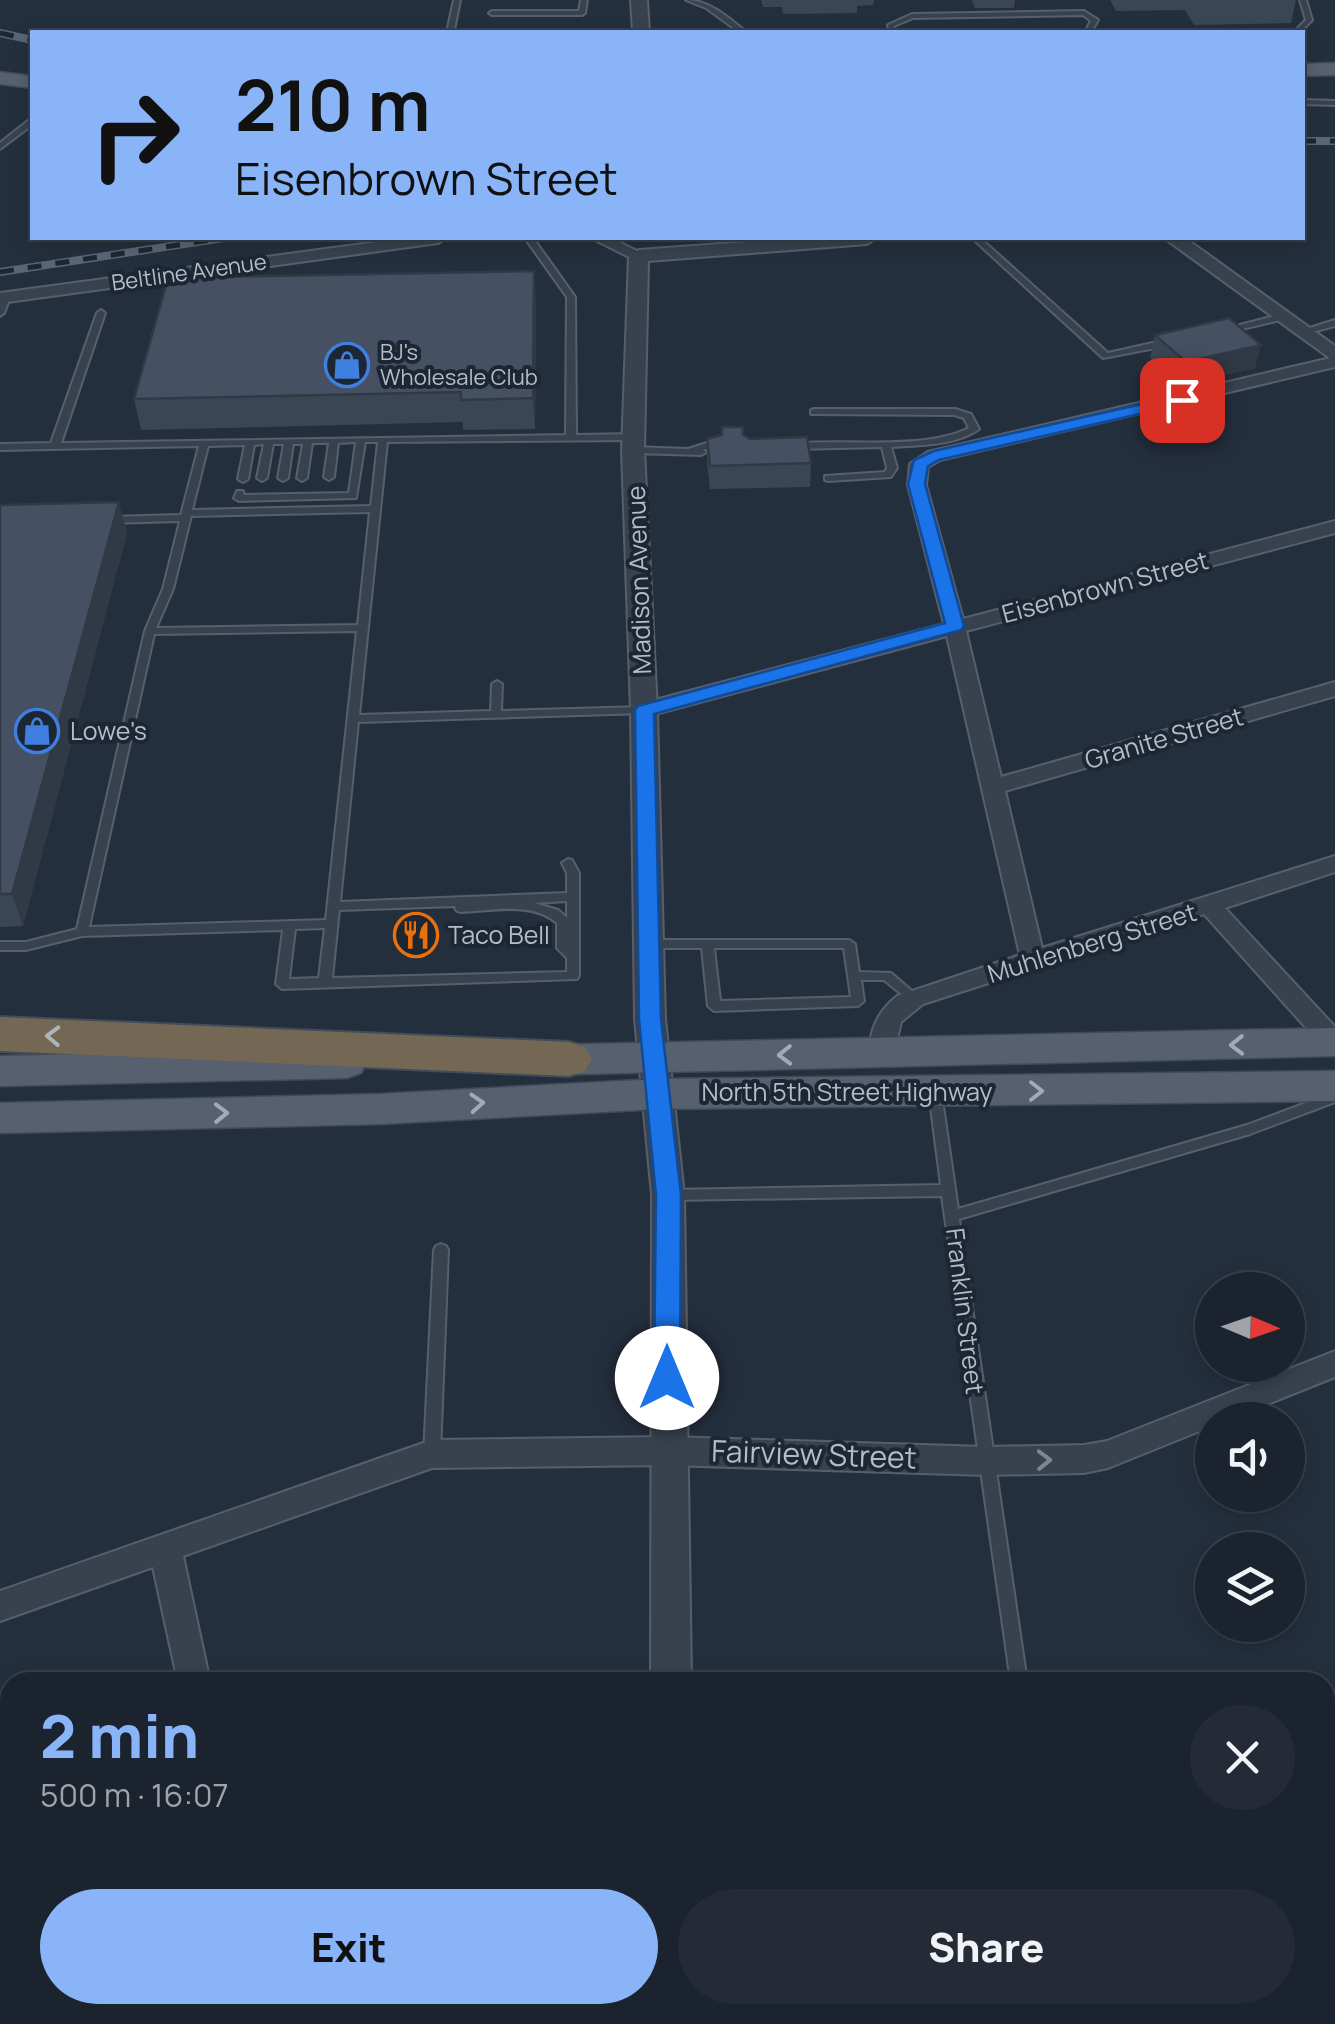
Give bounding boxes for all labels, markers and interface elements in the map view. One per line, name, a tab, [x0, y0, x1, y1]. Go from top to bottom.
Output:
text: 210 m	[235, 56, 430, 152]
icon: right	[70, 70, 200, 200]
text: Eisenbrown Street	[235, 147, 618, 209]
street label: Beltline Avenue	[110, 246, 269, 298]
place label: BJ's Wholesale Club	[380, 337, 538, 392]
shop icon: BJ's Wholesale Club	[324, 342, 370, 388]
pin	[1140, 358, 1225, 443]
icon: arrive	[1155, 373, 1210, 428]
street label: Madison Avenue	[618, 485, 659, 675]
street label: Eisenbrown Street	[998, 542, 1212, 631]
street label: Granite Street	[1081, 698, 1247, 777]
shop icon: Lowe's	[14, 708, 60, 754]
place label: Lowe's	[70, 713, 147, 748]
street label: Muhlenberg Street	[983, 894, 1201, 991]
restaurant icon: Taco Bell	[393, 912, 439, 958]
place label: Taco Bell	[448, 917, 550, 952]
one-way arrow	[44, 1026, 60, 1047]
one-way arrow	[1228, 1034, 1244, 1055]
one-way arrow	[777, 1045, 793, 1066]
street label: North 5th Street Highway	[702, 1074, 992, 1109]
one-way arrow	[1030, 1080, 1045, 1102]
one-way arrow	[469, 1093, 485, 1114]
one-way arrow	[214, 1102, 230, 1124]
street label: Franklin Street	[938, 1226, 993, 1396]
north arrow	[1195, 1272, 1305, 1382]
map controls	[1195, 1272, 1305, 1642]
position arrow	[615, 1326, 719, 1430]
button: sound	[1195, 1402, 1305, 1512]
street label: Fairview Street	[711, 1429, 917, 1478]
one-way arrow	[1036, 1449, 1052, 1470]
button: layers	[1195, 1532, 1305, 1642]
text: 2 min	[40, 1694, 199, 1776]
button: close	[1190, 1705, 1295, 1810]
text: 500 m · 16:07	[40, 1773, 229, 1817]
button: Exit	[40, 1889, 658, 2004]
button: Share	[678, 1889, 1295, 2004]

